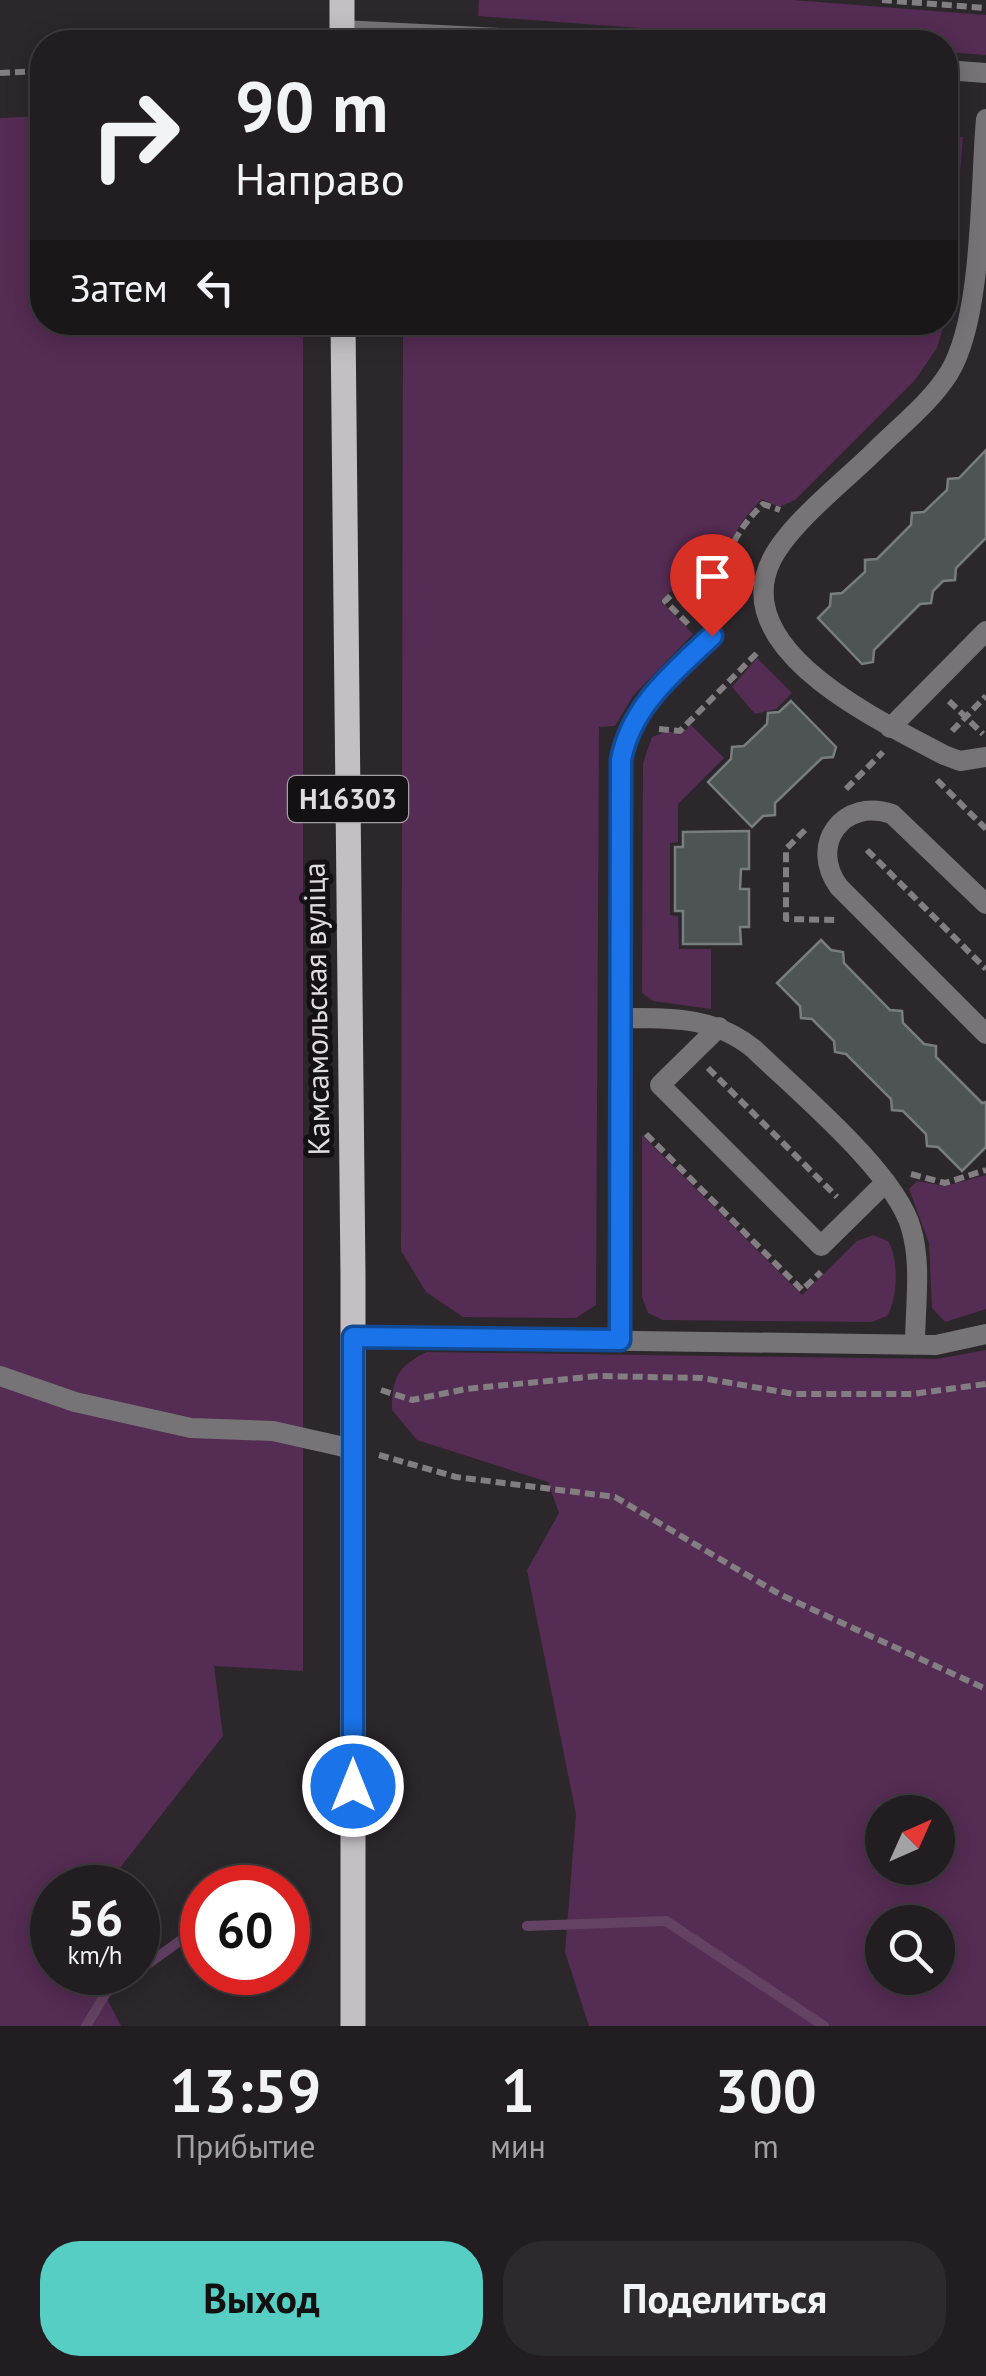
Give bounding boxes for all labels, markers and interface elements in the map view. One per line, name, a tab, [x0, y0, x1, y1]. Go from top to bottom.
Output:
text: 90 m	[235, 61, 388, 151]
icon: right	[70, 70, 200, 200]
text: Направо	[235, 149, 405, 207]
icon: left	[188, 260, 243, 315]
text: Затем	[70, 263, 168, 312]
pin	[670, 534, 755, 637]
icon: arrive	[685, 549, 740, 604]
road number: Н16303	[288, 776, 408, 822]
street label: Камсамольская вуліца	[293, 862, 338, 1156]
position arrow	[301, 1734, 405, 1838]
north arrow	[865, 1795, 955, 1885]
map controls	[865, 1795, 955, 1995]
speed limit sign: 60	[180, 1865, 310, 1995]
text: 56	[67, 1885, 123, 1950]
button: search	[865, 1905, 955, 1995]
text: km/h	[68, 1939, 122, 1971]
text: 13:59	[169, 2051, 321, 2129]
text: 1	[501, 2051, 535, 2129]
text: 300	[715, 2051, 817, 2129]
text: Прибытие	[175, 2125, 315, 2167]
text: мин	[490, 2125, 546, 2167]
text: m	[753, 2125, 779, 2167]
button: Выход	[40, 2241, 483, 2356]
button: Поделиться	[503, 2241, 946, 2356]

